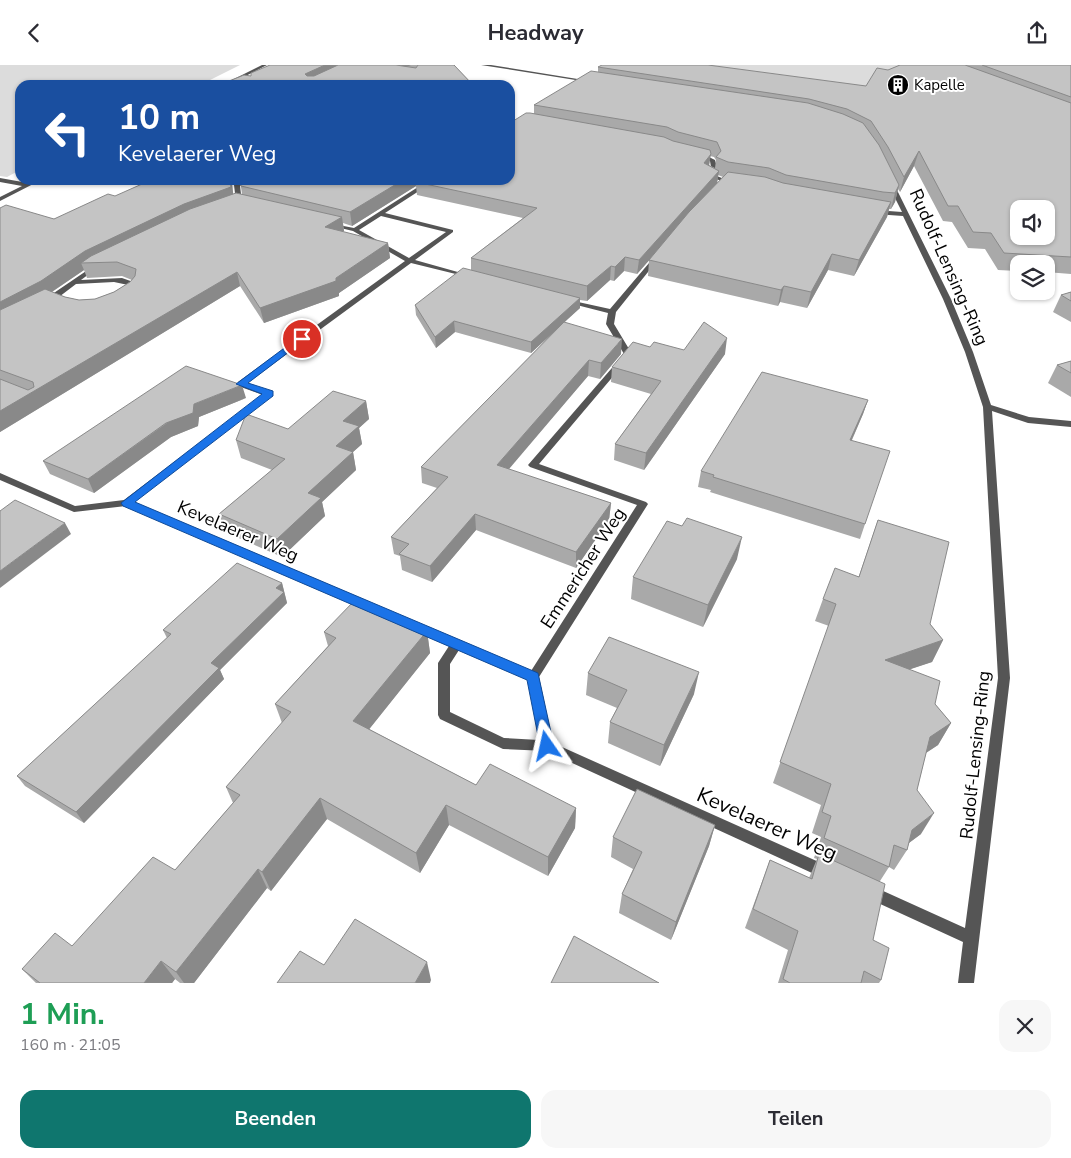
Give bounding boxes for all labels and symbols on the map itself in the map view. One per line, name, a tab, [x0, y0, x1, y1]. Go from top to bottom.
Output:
building icon: Kapelle	[886, 73, 910, 97]
place label: Kapelle	[914, 75, 965, 95]
street label: Rudolf-Lensing-Ring	[904, 185, 994, 349]
pin	[281, 318, 323, 360]
street label: Kevelaerer Weg	[174, 495, 302, 567]
street label: Emmericher Weg	[535, 503, 631, 633]
street label: Rudolf-Lensing-Ring	[954, 670, 996, 840]
position arrow	[520, 719, 572, 771]
street label: Kevelaerer Weg	[692, 780, 842, 868]

